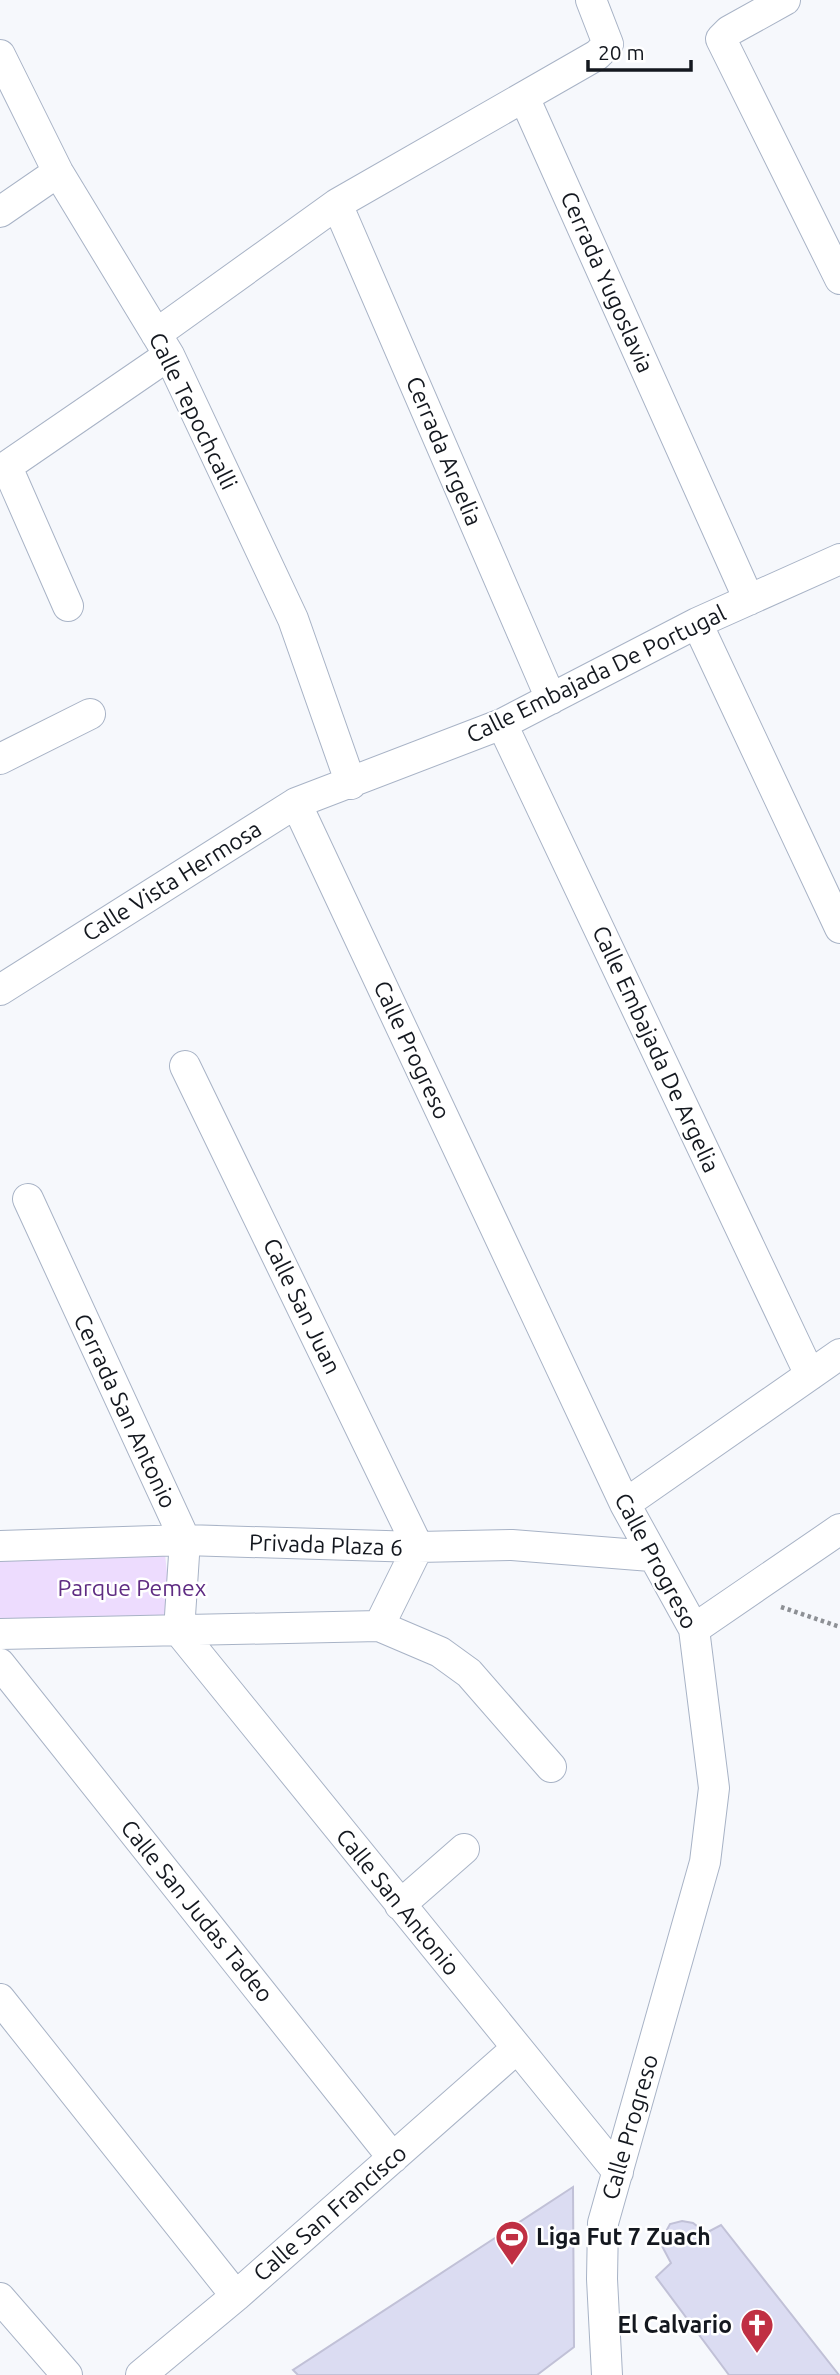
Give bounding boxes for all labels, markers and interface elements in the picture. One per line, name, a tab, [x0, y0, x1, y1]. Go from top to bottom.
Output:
scale bar	[588, 28, 691, 72]
text: 20 m	[598, 40, 645, 64]
street label: Cerrada Yugoslavia	[556, 187, 659, 376]
street label: Calle Tepochcalli	[145, 328, 242, 493]
street label: Cerrada Argelia	[402, 372, 487, 529]
street label: Calle Embajada De Portugal	[462, 600, 729, 747]
street label: Calle Vista Hermosa	[78, 816, 266, 946]
street label: Calle Embajada De Argelia	[588, 922, 725, 1176]
street label: Calle Progreso	[369, 977, 455, 1123]
street label: Calle San Juan	[259, 1234, 346, 1378]
street label: Cerrada San Antonio	[69, 1310, 181, 1512]
street label: Calle Progreso	[610, 1489, 703, 1633]
street label: Privada Plaza 6	[249, 1529, 403, 1560]
park label: Parque Pemex	[58, 1575, 207, 1600]
street label: Calle San Judas Tadeo	[116, 1815, 278, 2007]
street label: Calle San Antonio	[332, 1823, 465, 1980]
street label: Calle Progreso	[597, 2051, 662, 2202]
street label: Calle San Francisco	[248, 2140, 411, 2286]
sports icon: Liga Fut 7 Zuach	[493, 2218, 531, 2267]
place label: Liga Fut 7 Zuach	[536, 2224, 711, 2249]
church icon: El Calvario	[738, 2306, 776, 2355]
place label: El Calvario	[617, 2312, 732, 2337]

